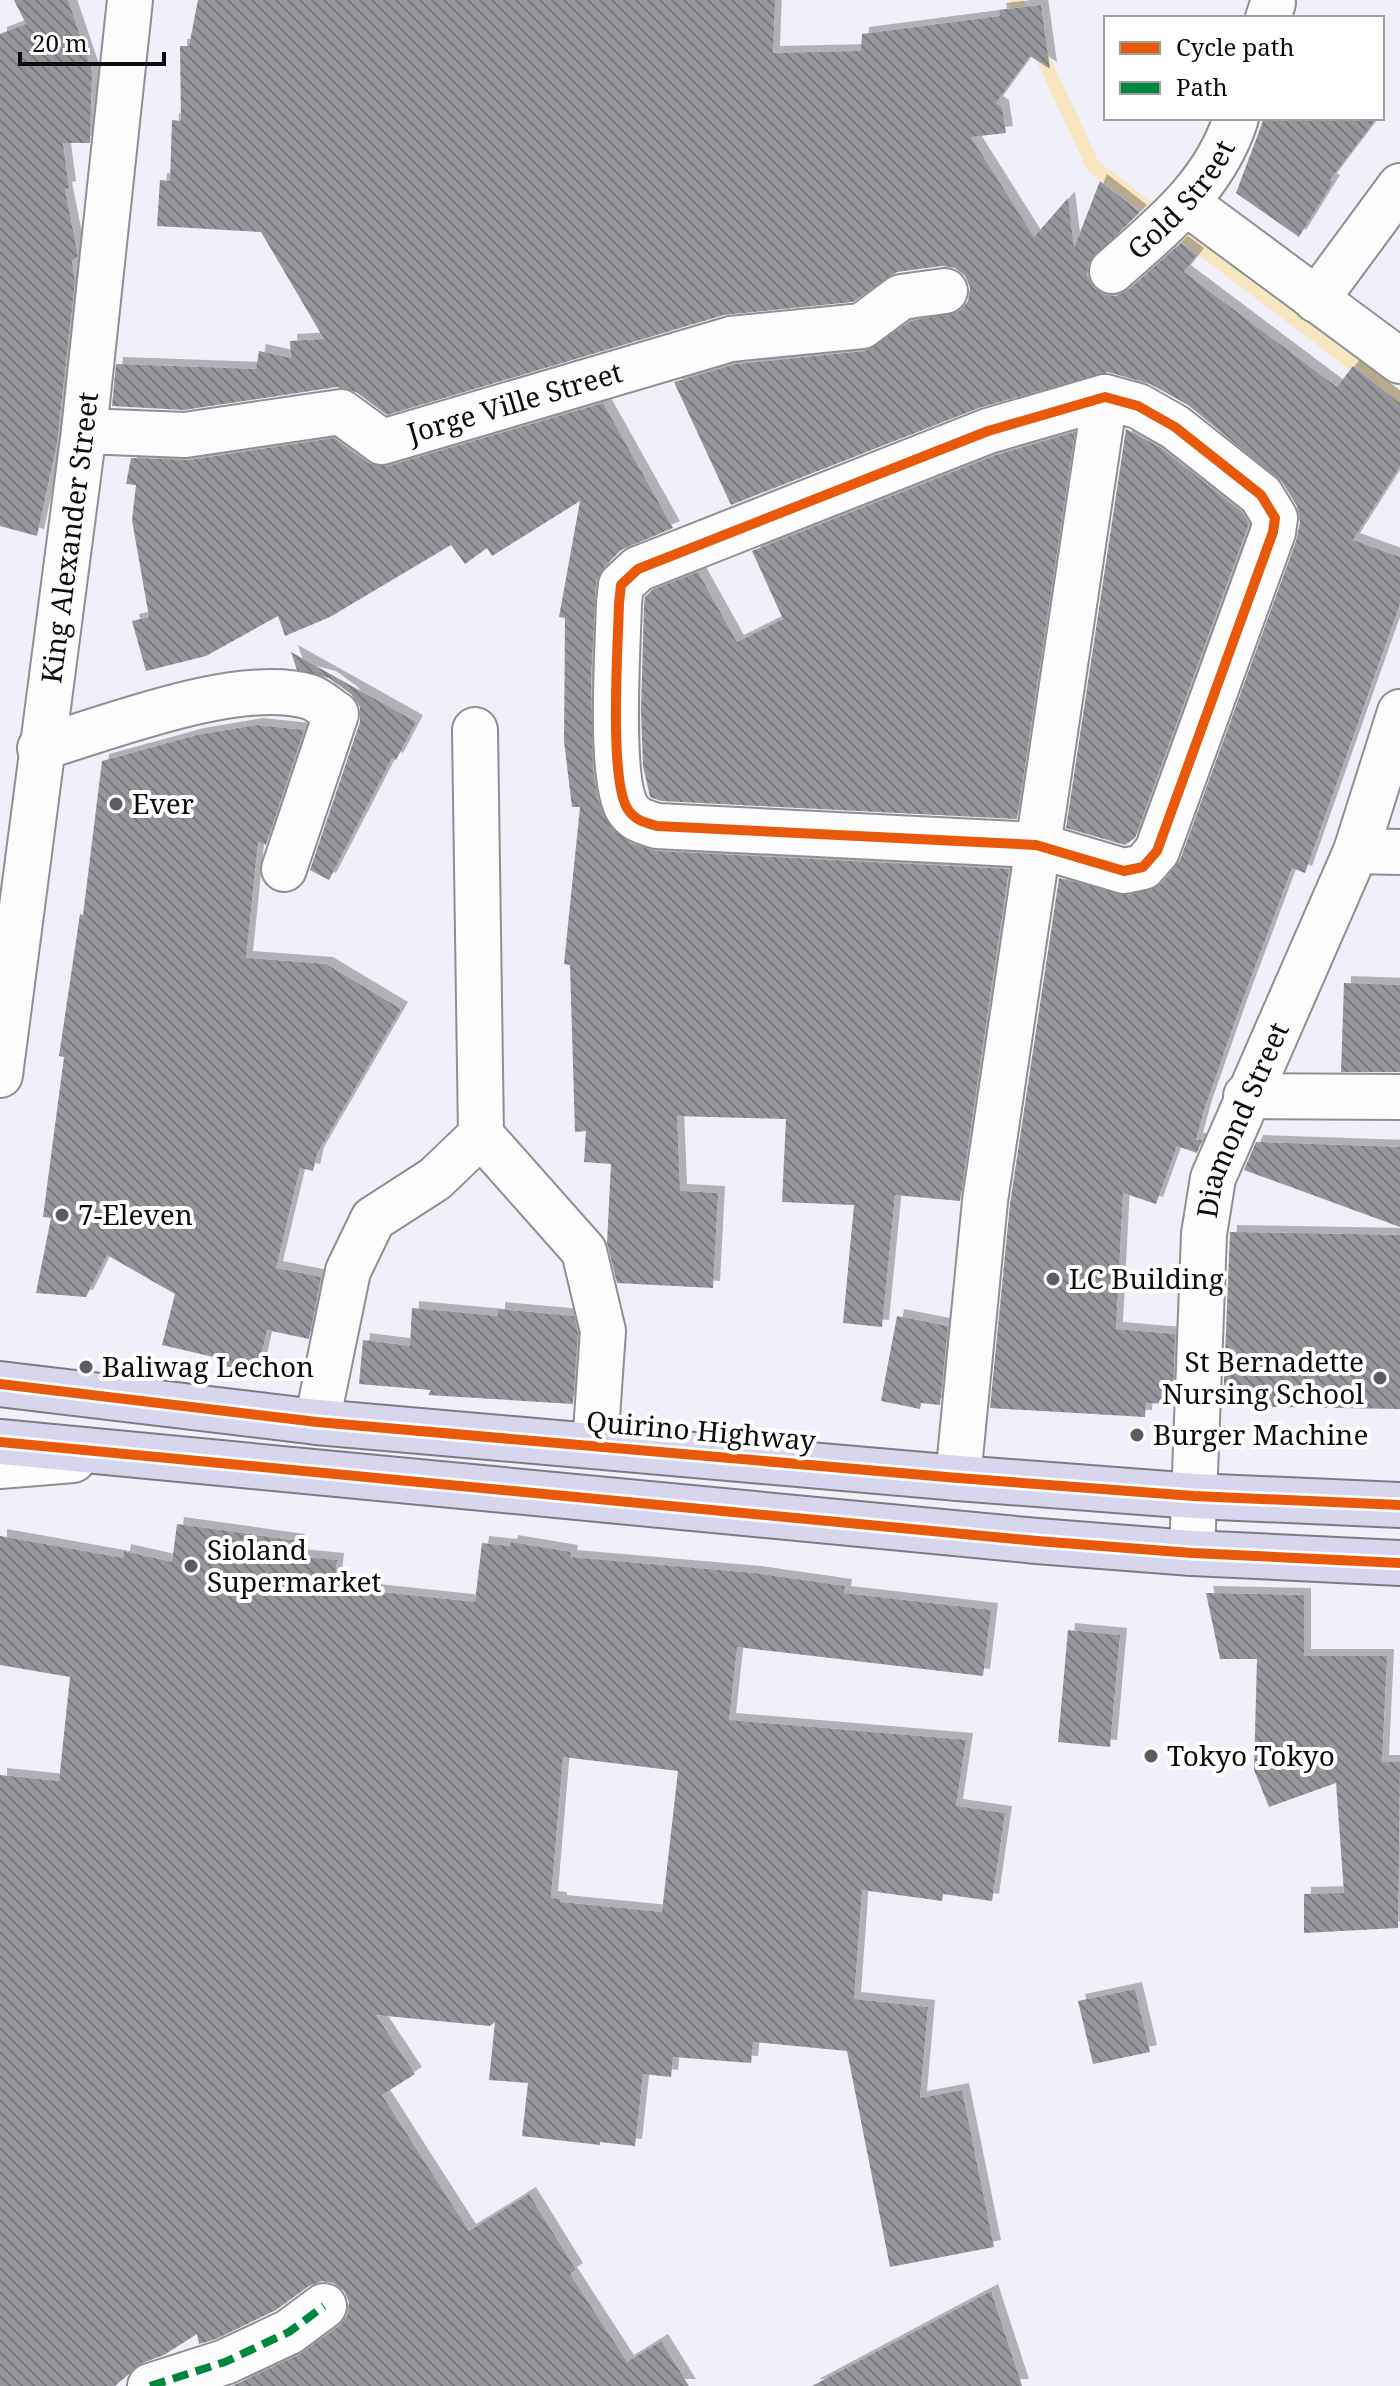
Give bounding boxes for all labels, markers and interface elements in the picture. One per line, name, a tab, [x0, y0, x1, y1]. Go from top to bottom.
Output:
scale bar	[20, 16, 164, 66]
legend	[1104, 16, 1384, 120]
text: 20 m	[32, 26, 88, 59]
text: Cycle path	[1176, 30, 1295, 63]
text: Path	[1176, 70, 1228, 103]
street label: Gold Street	[1119, 133, 1243, 267]
street label: Jorge Ville Street	[402, 352, 627, 452]
street label: King Alexander Street	[31, 390, 106, 685]
place label: Ever	[132, 784, 194, 822]
marker: Ever	[107, 795, 125, 813]
street label: Diamond Street	[1187, 1016, 1297, 1220]
place label: 7-Eleven	[78, 1195, 193, 1233]
marker: 7-Eleven	[53, 1206, 71, 1224]
place label: LC Building	[1069, 1259, 1224, 1297]
marker: LC Building	[1044, 1270, 1062, 1288]
place label: St Bernadette Nursing School	[1162, 1342, 1364, 1412]
place label: Baliwag Lechon	[102, 1347, 314, 1385]
marker: Baliwag Lechon	[77, 1358, 95, 1376]
marker: St Bernadette Nursing School	[1371, 1369, 1389, 1387]
street label: Quirino Highway	[585, 1401, 818, 1459]
place label: Burger Machine	[1153, 1415, 1368, 1453]
marker: Burger Machine	[1128, 1426, 1146, 1444]
place label: Sioland Supermarket	[207, 1530, 382, 1600]
marker: Sioland Supermarket	[182, 1557, 200, 1575]
place label: Tokyo Tokyo	[1167, 1736, 1335, 1774]
marker: Tokyo Tokyo	[1142, 1747, 1160, 1765]

